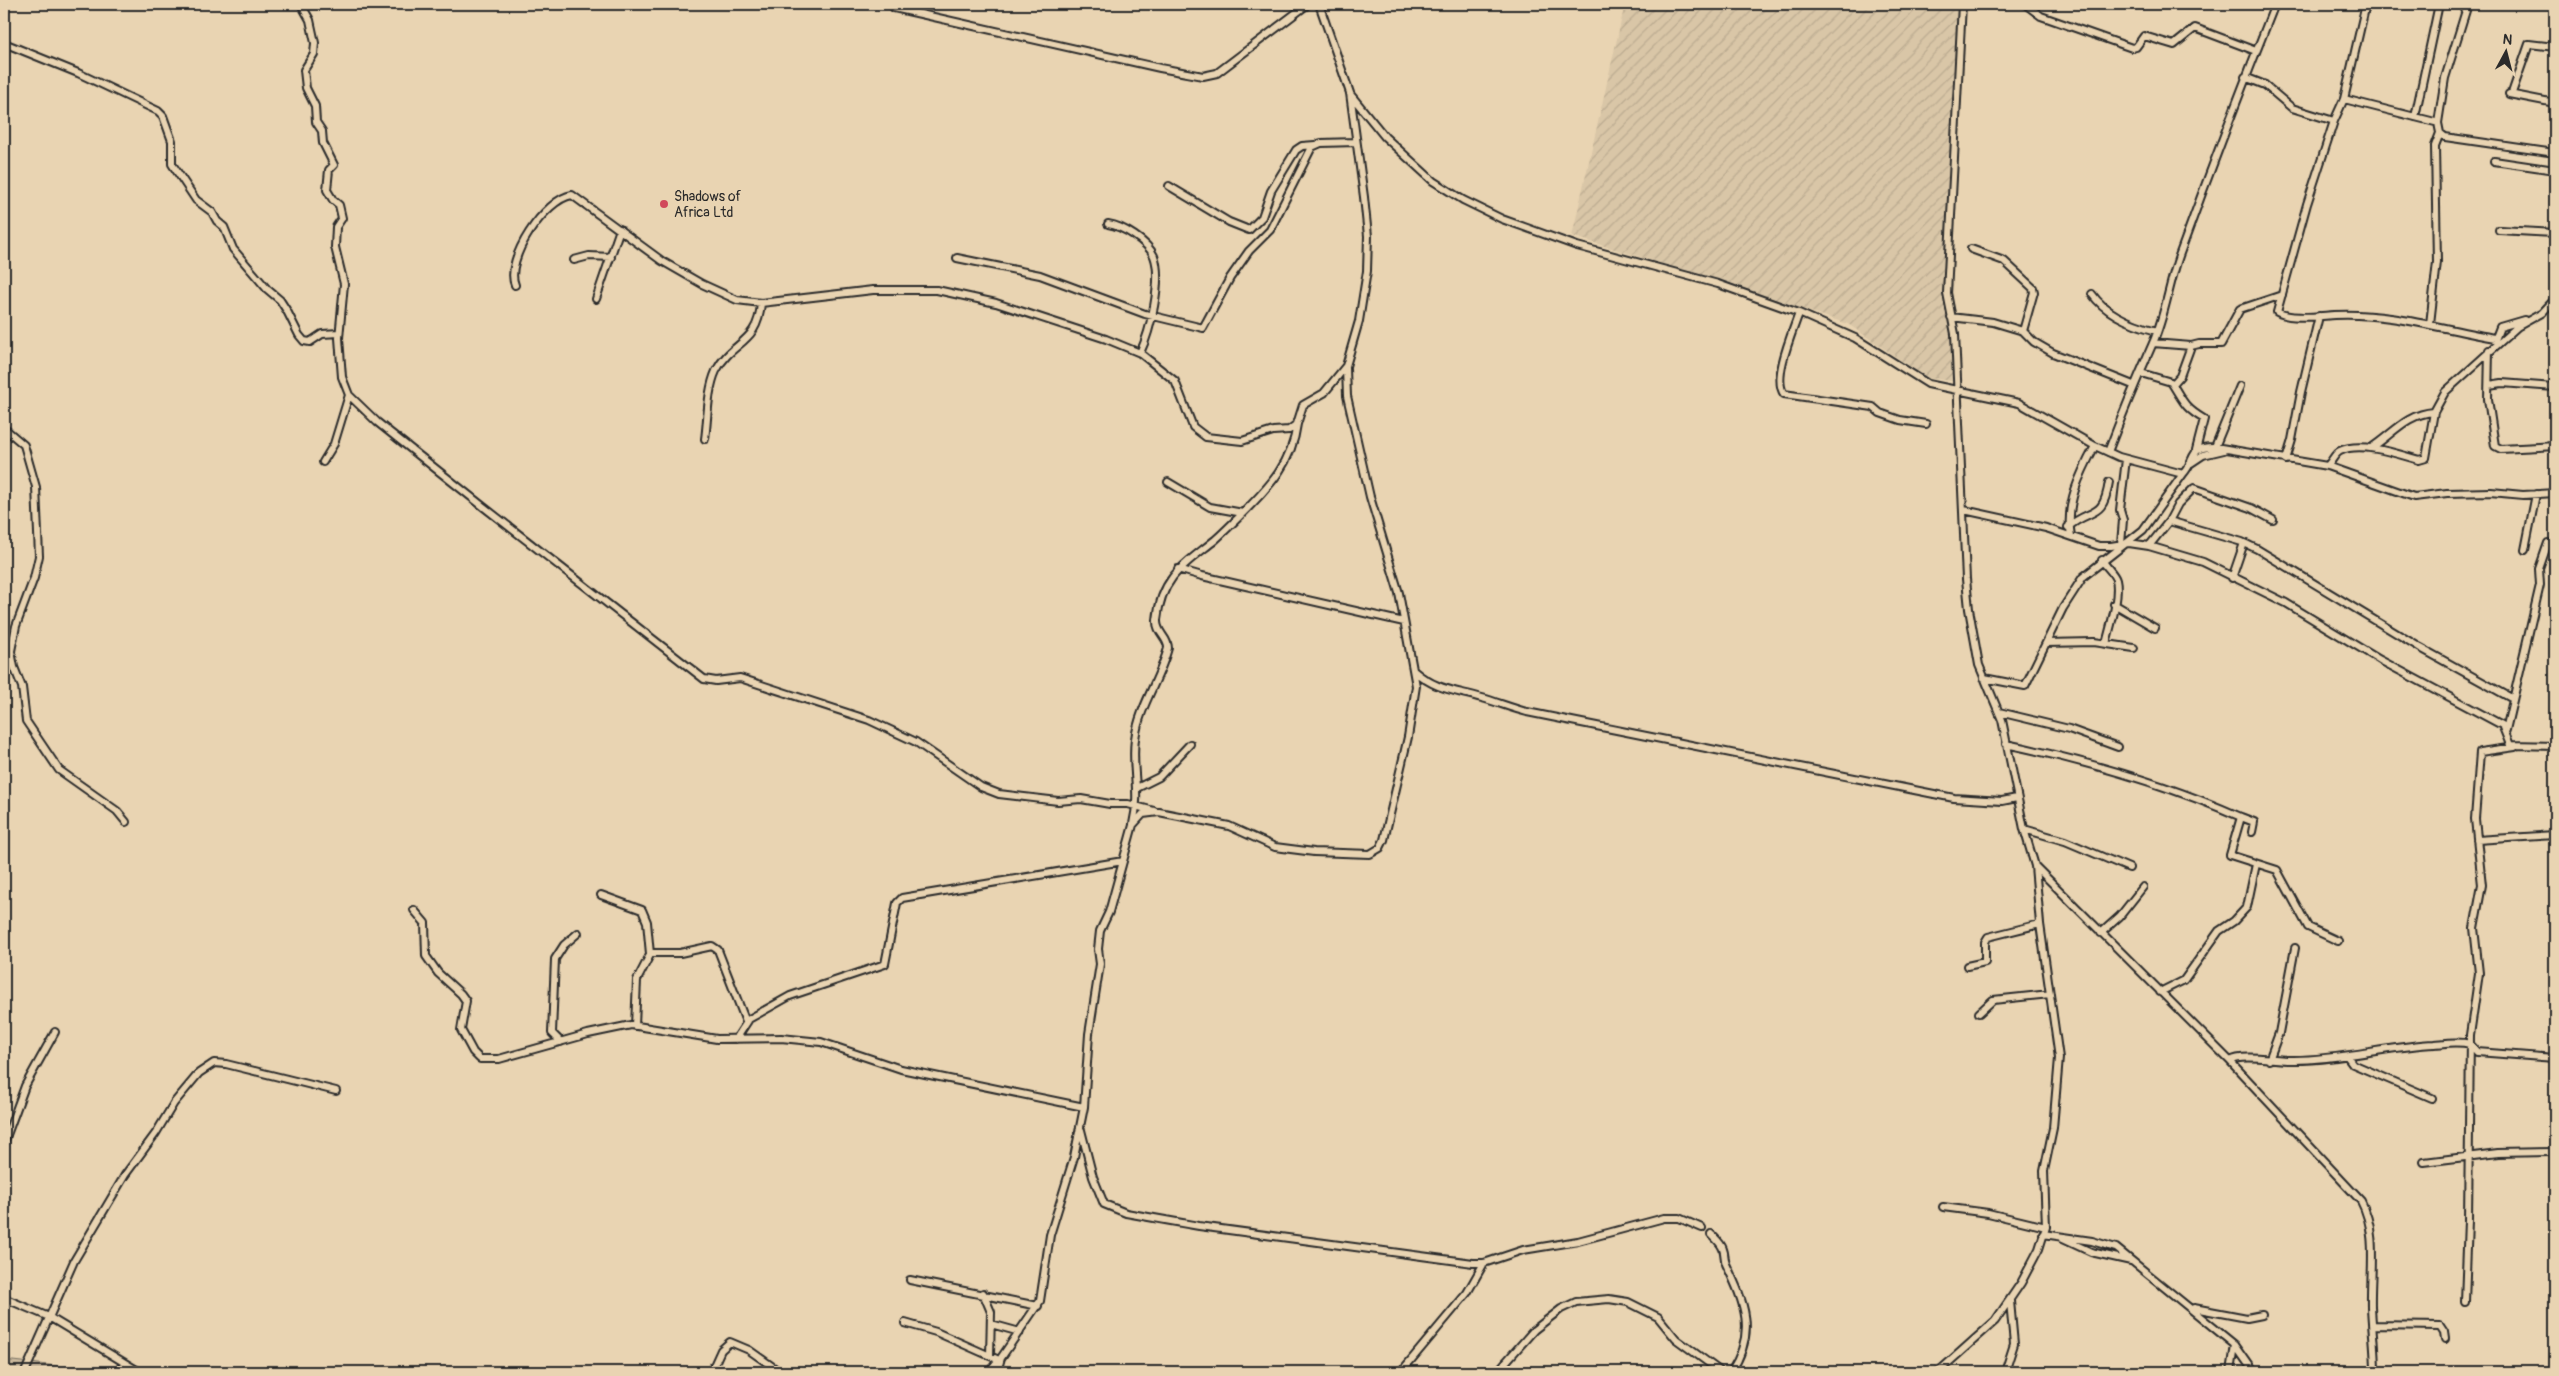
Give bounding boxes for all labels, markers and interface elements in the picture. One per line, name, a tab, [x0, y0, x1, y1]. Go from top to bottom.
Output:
north arrow	[2482, 28, 2532, 78]
text: N	[2502, 31, 2513, 49]
place label: Shadows of Africa Ltd	[674, 188, 741, 221]
marker: Shadows of Africa Ltd	[658, 198, 670, 210]

